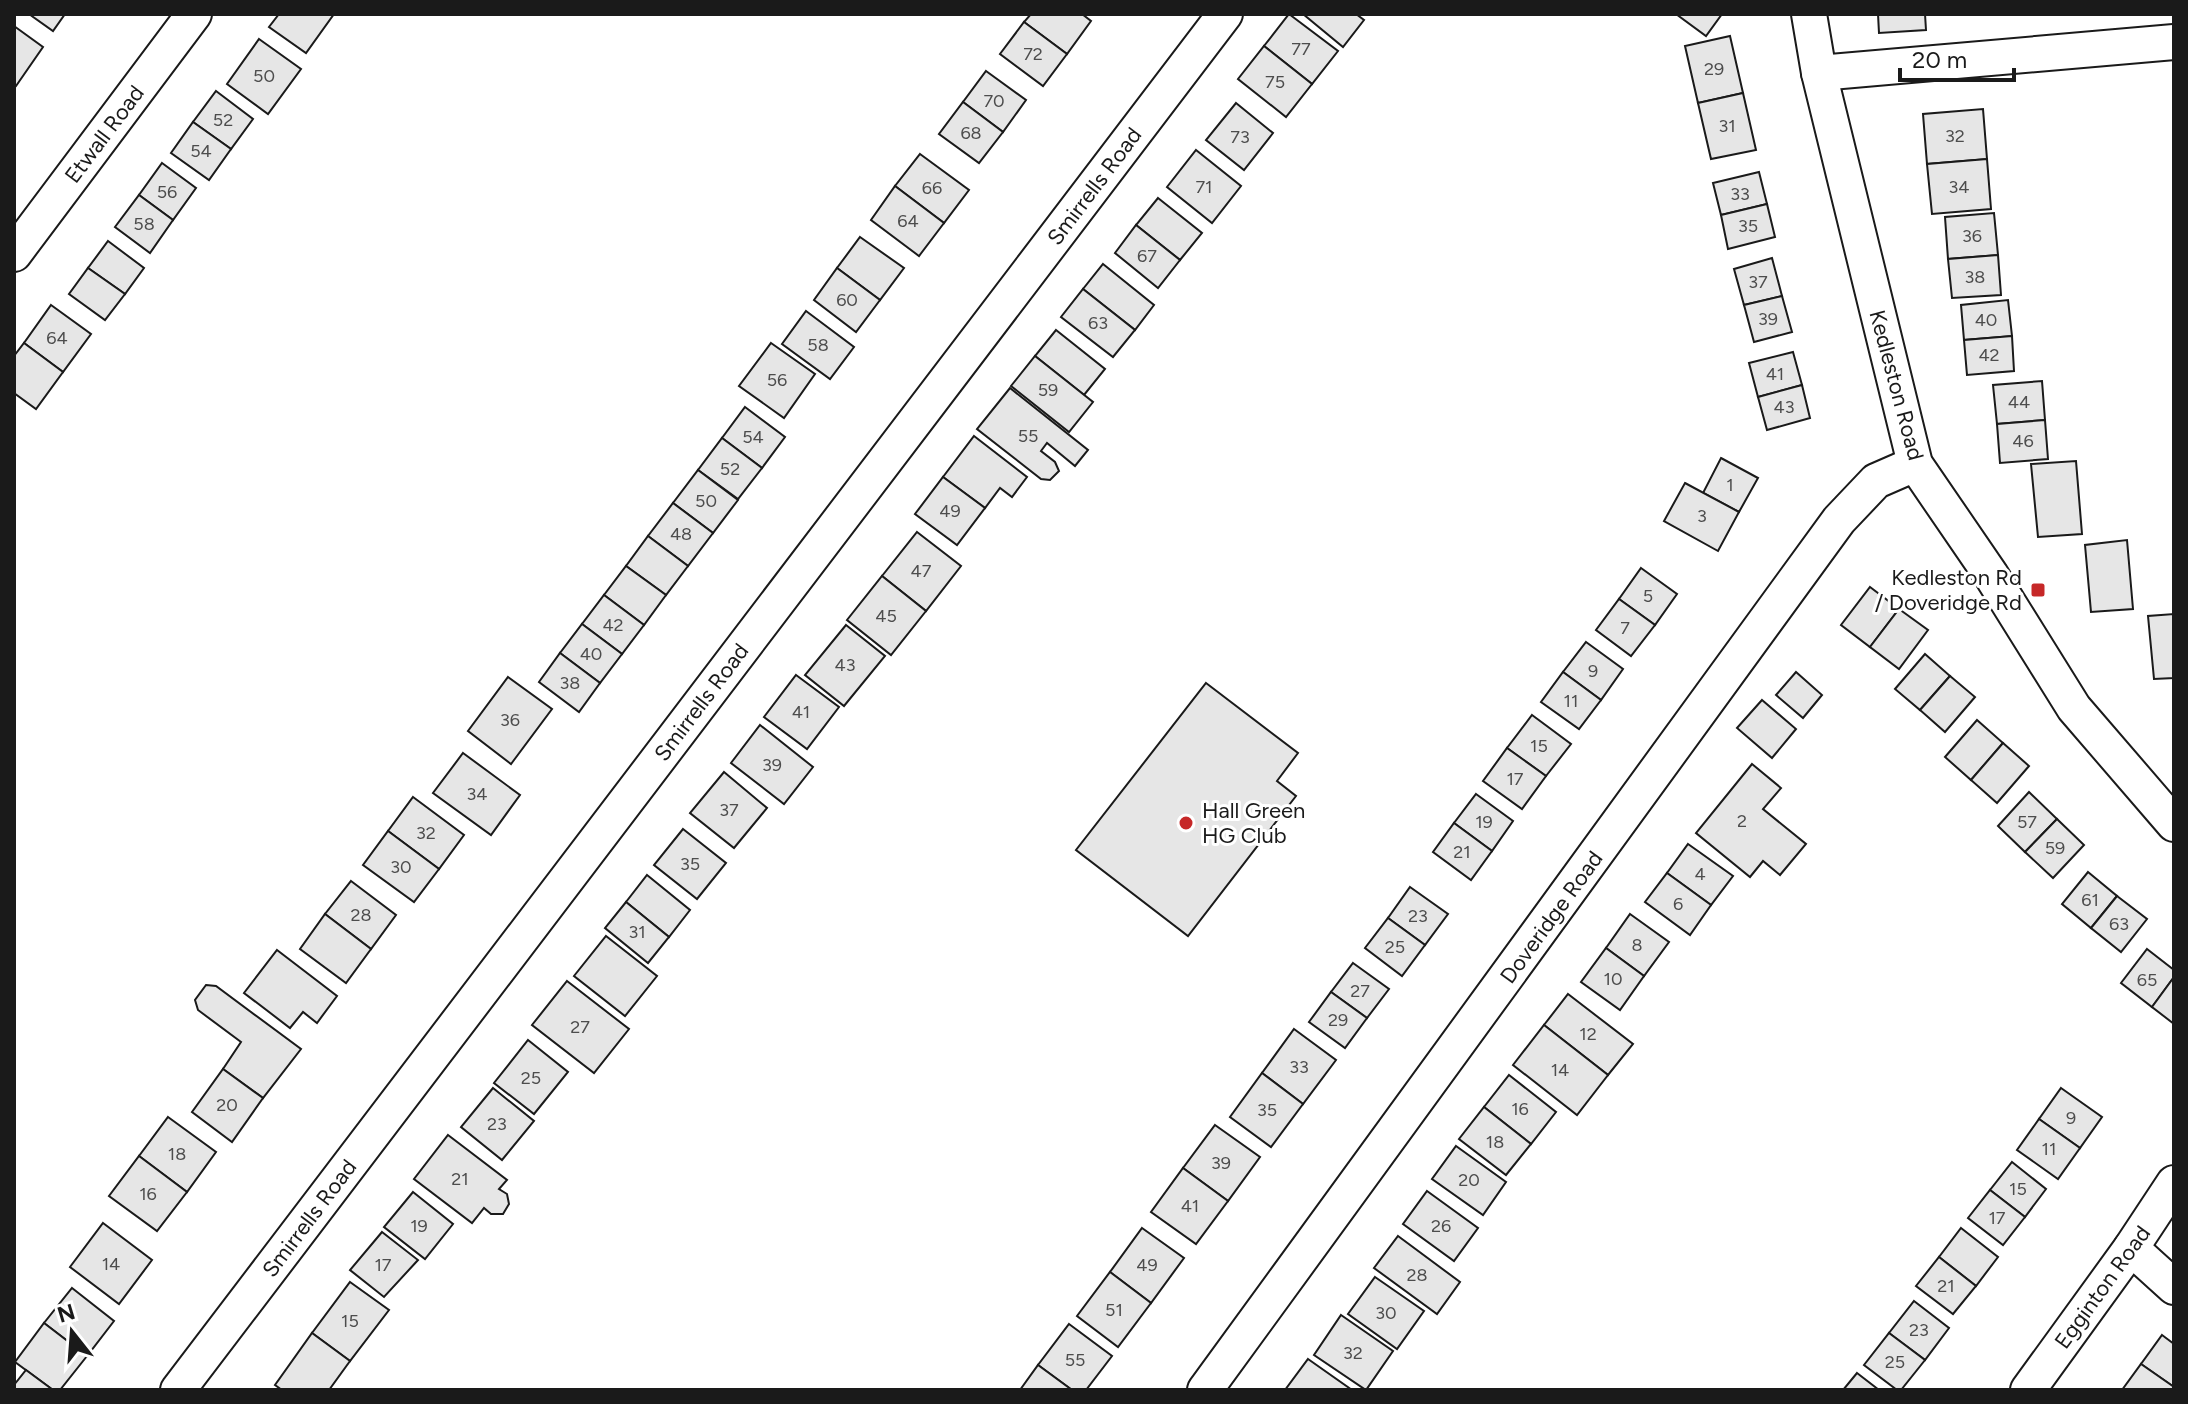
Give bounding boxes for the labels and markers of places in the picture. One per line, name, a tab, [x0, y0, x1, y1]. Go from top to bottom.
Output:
place label: Kedleston Rd / Doveridge Rd	[1875, 564, 2022, 616]
marker: Kedleston Rd / Doveridge Rd	[2029, 581, 2047, 599]
place label: Hall Green HG Club	[1202, 797, 1305, 849]
marker: Hall Green HG Club	[1177, 814, 1195, 832]

